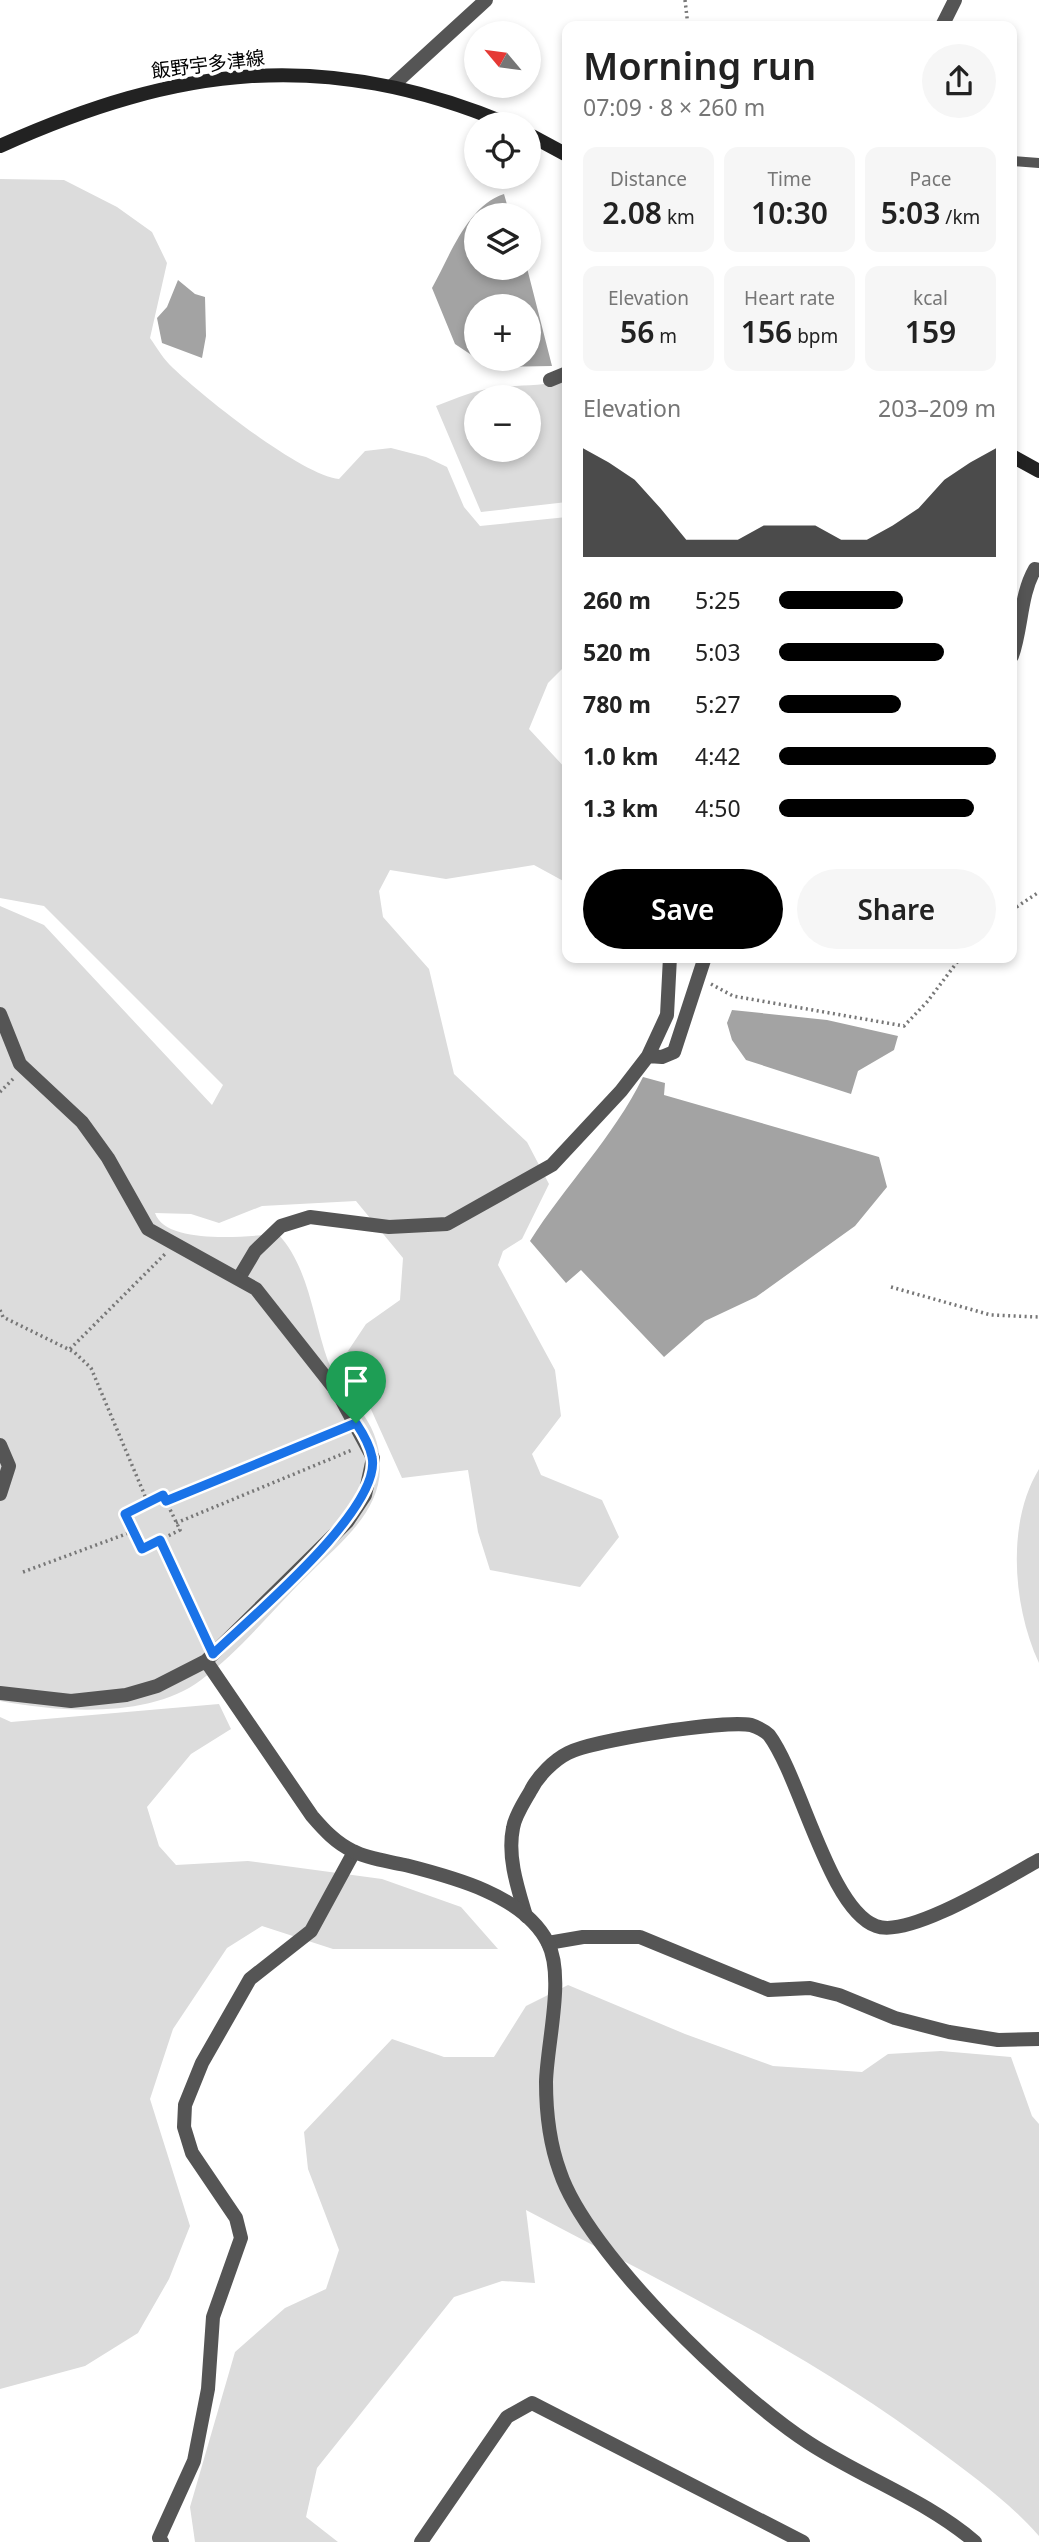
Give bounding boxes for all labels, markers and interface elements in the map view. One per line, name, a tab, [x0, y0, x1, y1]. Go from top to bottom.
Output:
north arrow	[464, 21, 541, 98]
map controls	[464, 21, 541, 462]
text: Morning run	[583, 39, 816, 91]
street label: 飯野宇多津線	[150, 44, 266, 84]
button: share	[922, 44, 996, 118]
text: 07:09 · 8 × 260 m	[583, 91, 765, 123]
button: locate	[464, 112, 541, 189]
text: Distance	[610, 166, 687, 192]
text: Time	[768, 166, 811, 192]
text: Pace	[910, 166, 952, 192]
text: 2.08	[602, 192, 662, 233]
text: 10:30	[751, 192, 828, 233]
text: 5:03	[881, 192, 940, 233]
button: layers	[464, 203, 541, 280]
text: km	[662, 204, 695, 230]
text: /km	[940, 204, 980, 230]
text: Elevation	[608, 285, 689, 311]
text: Heart rate	[744, 285, 835, 311]
text: kcal	[913, 285, 948, 311]
button: +	[464, 294, 541, 371]
text: 56	[620, 311, 654, 352]
text: 156	[741, 311, 792, 352]
text: 159	[905, 311, 956, 352]
text: m	[654, 323, 677, 349]
text: bpm	[792, 323, 838, 349]
button: −	[464, 385, 541, 462]
text: Elevation	[583, 392, 681, 424]
text: 203–209 m	[878, 392, 996, 424]
text: 260 m	[583, 584, 651, 616]
text: 5:25	[695, 584, 741, 616]
text: 520 m	[583, 636, 651, 668]
text: 5:03	[695, 636, 741, 668]
text: 780 m	[583, 688, 651, 720]
text: 5:27	[695, 688, 741, 720]
text: 1.0 km	[583, 740, 658, 772]
text: 4:42	[695, 740, 741, 772]
text: 1.3 km	[583, 792, 658, 824]
text: 4:50	[695, 792, 741, 824]
button: Save	[583, 869, 783, 949]
button: Share	[797, 869, 996, 949]
pin	[326, 1351, 386, 1423]
icon: arrive	[337, 1362, 375, 1400]

